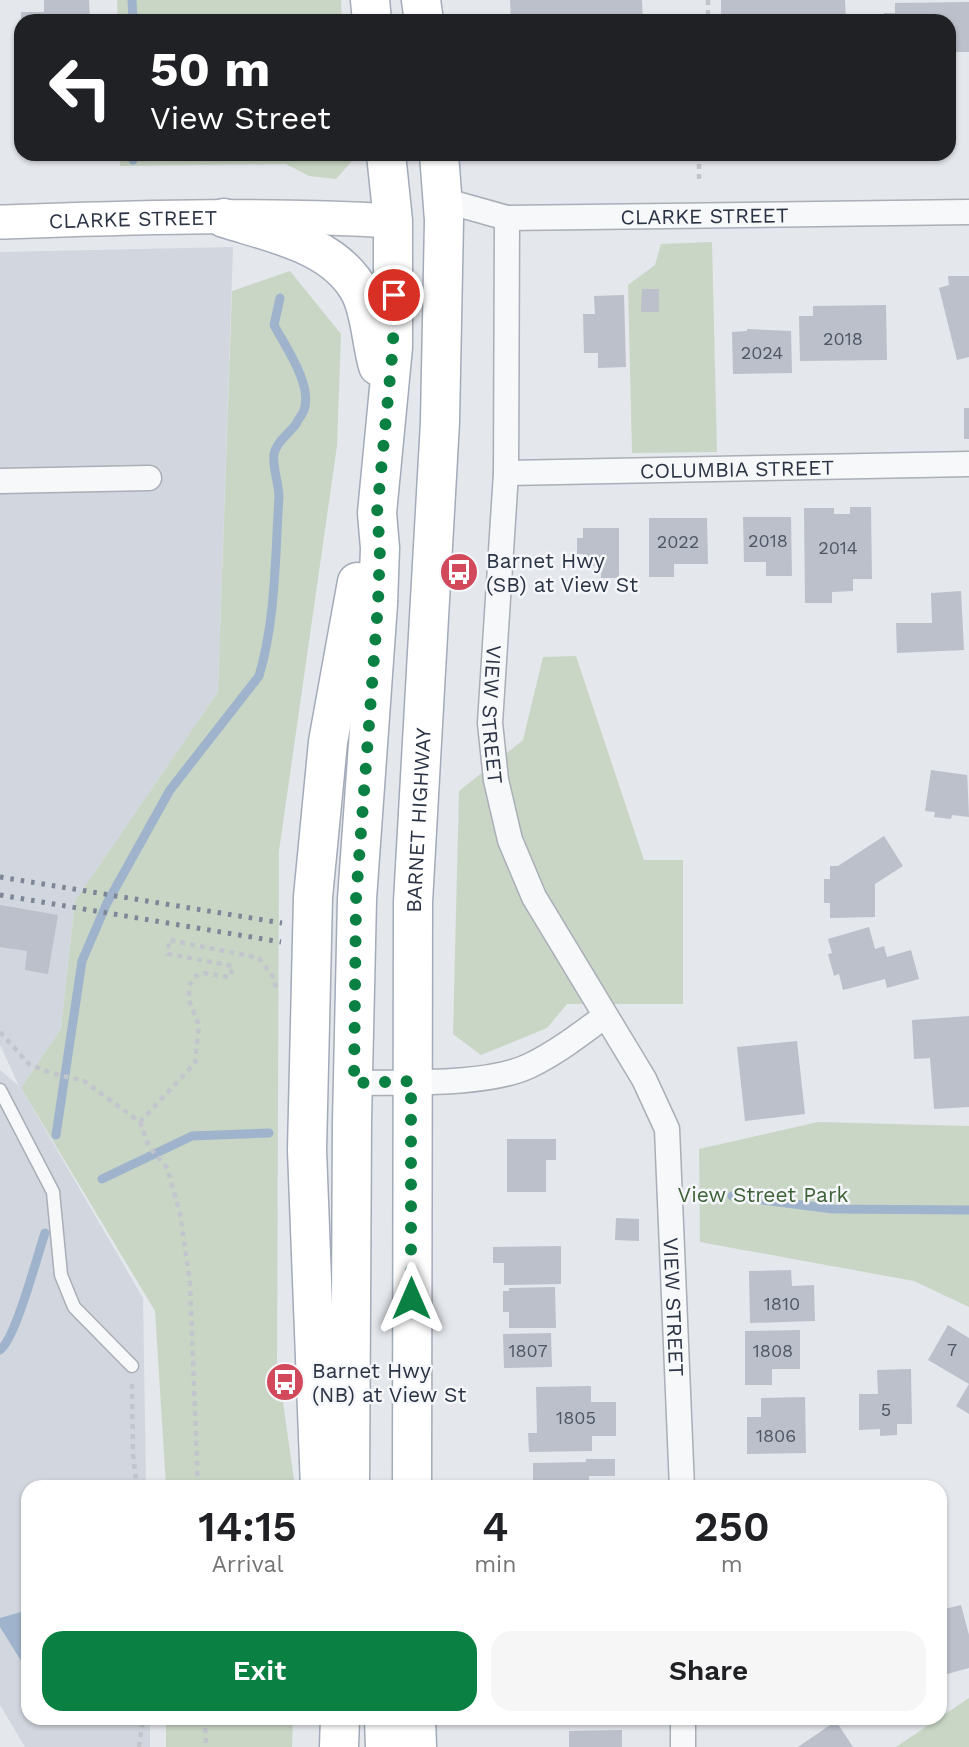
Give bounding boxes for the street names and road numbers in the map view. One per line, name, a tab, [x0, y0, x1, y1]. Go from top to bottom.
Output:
street label: CLARKE STREET	[620, 202, 789, 229]
street label: CLARKE STREET	[48, 204, 217, 233]
street label: COLUMBIA STREET	[640, 454, 835, 483]
street label: VIEW STREET	[477, 644, 509, 785]
street label: BARNET HIGHWAY	[400, 727, 435, 913]
street label: VIEW STREET	[659, 1237, 690, 1377]

